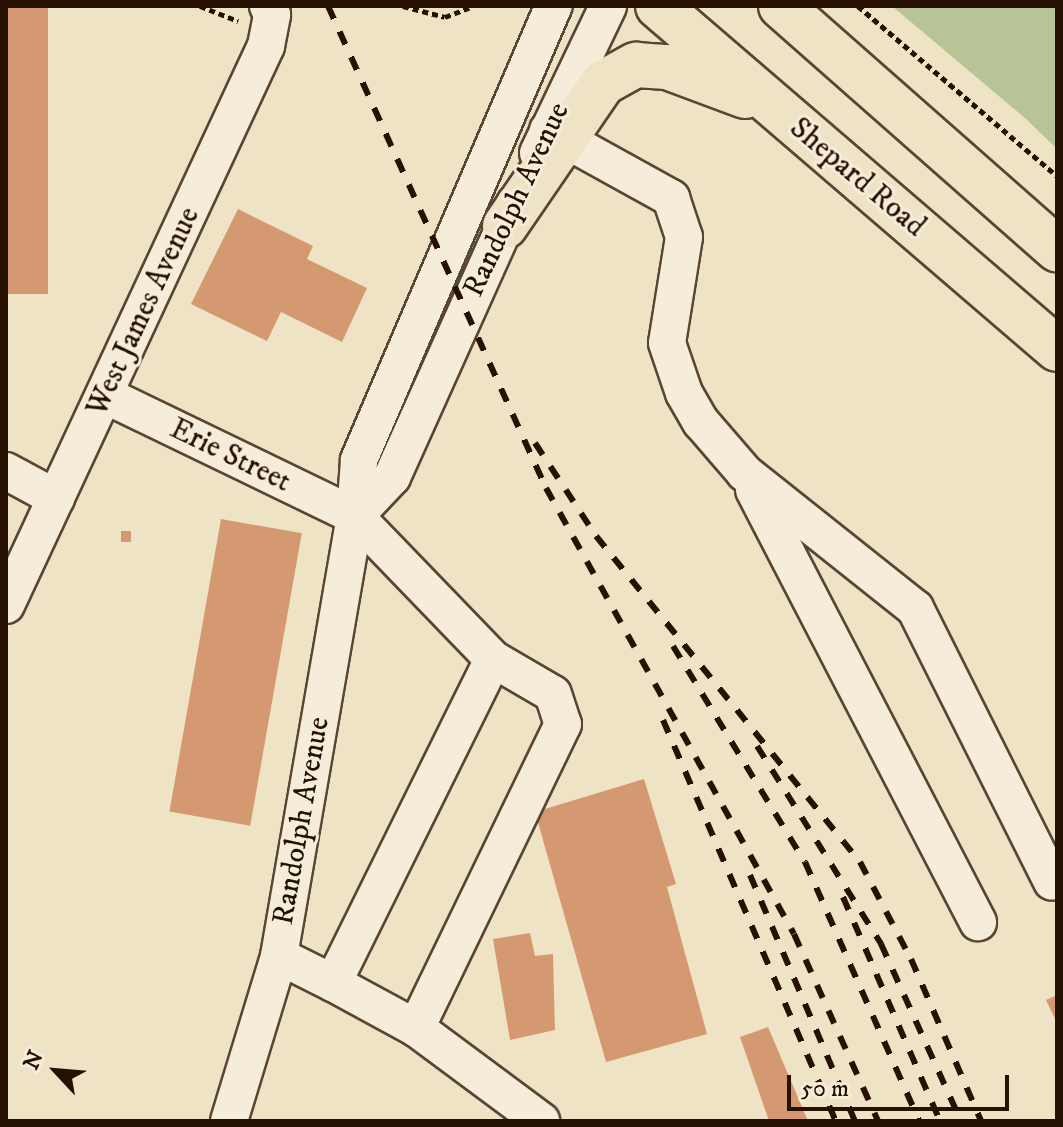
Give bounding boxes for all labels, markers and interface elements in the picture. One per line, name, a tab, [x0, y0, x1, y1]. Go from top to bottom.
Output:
street label: Randolph Avenue	[456, 97, 578, 303]
street label: Shepard Road	[782, 111, 932, 245]
street label: West James Avenue	[80, 202, 208, 422]
street label: Erie Street	[164, 411, 296, 501]
street label: Randolph Avenue	[266, 714, 338, 928]
north arrow	[16, 1031, 96, 1111]
text: N	[18, 1046, 50, 1074]
scale bar	[791, 1059, 1013, 1109]
text: 50 m	[801, 1074, 849, 1104]

